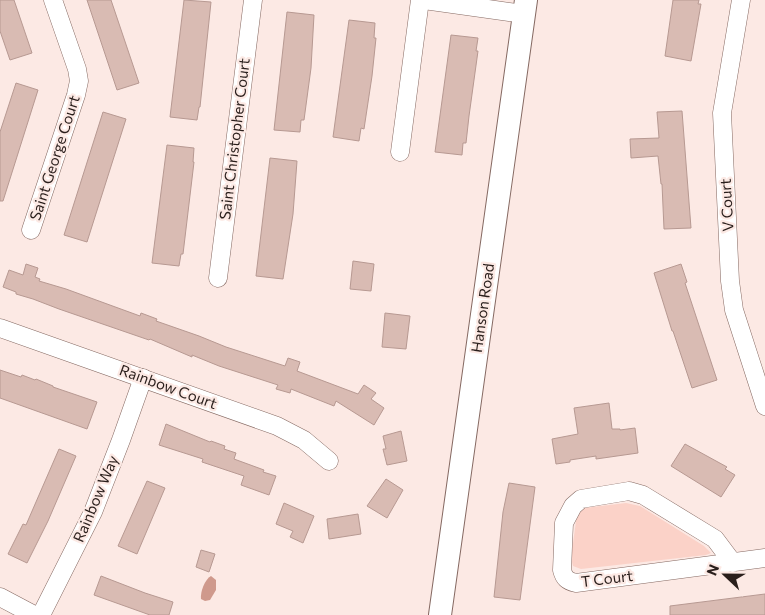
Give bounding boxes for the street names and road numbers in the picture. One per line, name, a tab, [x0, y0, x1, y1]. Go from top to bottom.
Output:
street label: Saint Christopher Court	[215, 57, 253, 221]
street label: Saint George Court	[25, 93, 83, 223]
street label: V Court	[716, 178, 736, 232]
street label: Hanson Road	[467, 262, 497, 354]
street label: Rainbow Court	[117, 360, 220, 412]
street label: Rainbow Way	[69, 452, 122, 545]
street label: T Court	[580, 566, 634, 590]

